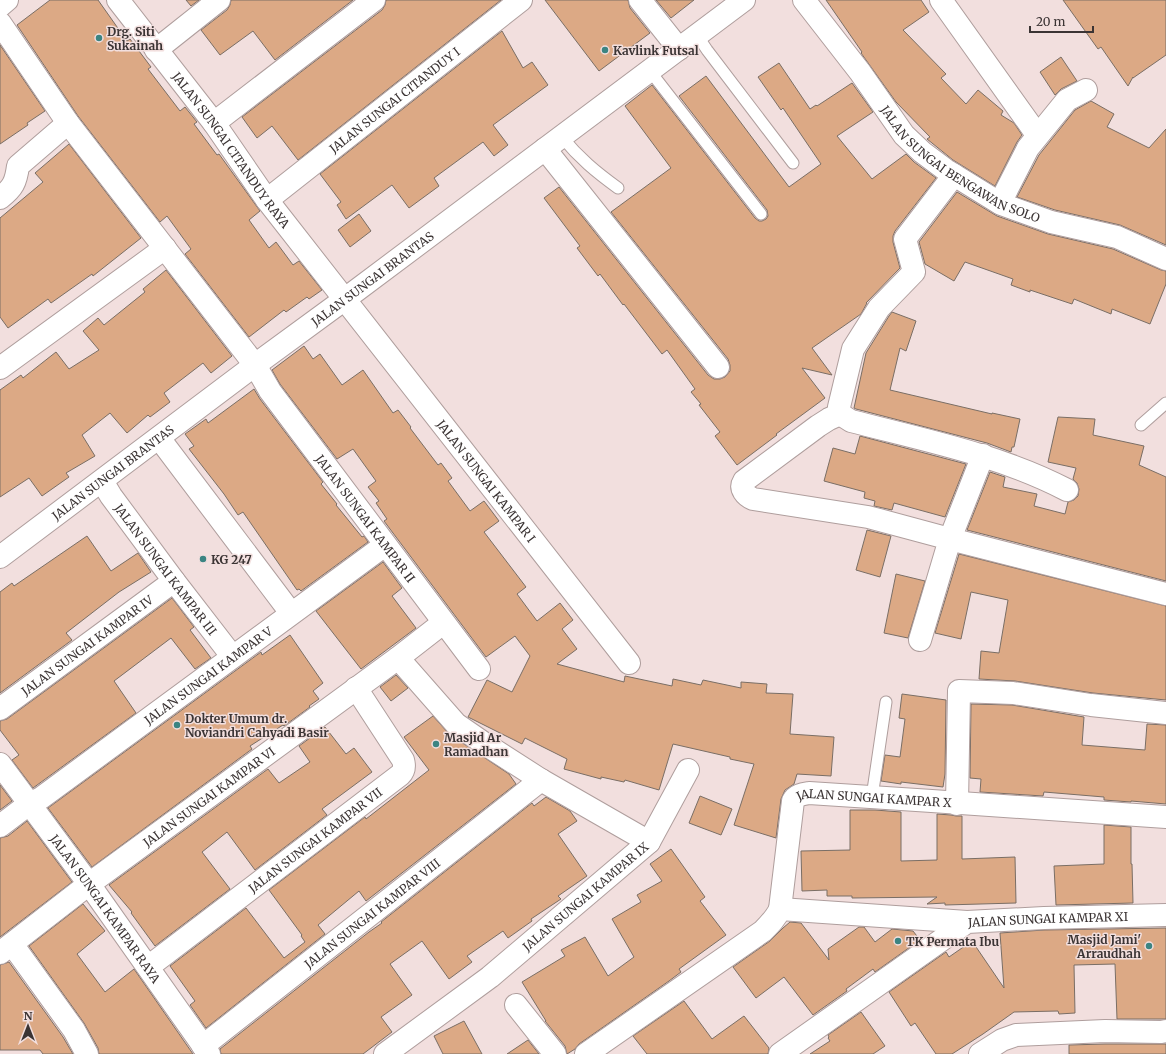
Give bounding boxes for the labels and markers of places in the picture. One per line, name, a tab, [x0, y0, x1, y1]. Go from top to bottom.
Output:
place label: Drg. Siti Sukainah	[107, 24, 163, 53]
marker: Drg. Siti Sukainah	[94, 33, 104, 43]
place label: Kavlink Futsal	[613, 43, 699, 58]
marker: Kavlink Futsal	[600, 45, 610, 55]
place label: KG 247	[211, 552, 252, 567]
marker: KG 247	[198, 554, 208, 564]
place label: Dokter Umum dr. Noviandri Cahyadi Basir	[185, 711, 329, 740]
marker: Dokter Umum dr. Noviandri Cahyadi Basir	[172, 720, 182, 730]
place label: Masjid Ar Ramadhan	[444, 730, 508, 759]
marker: Masjid Ar Ramadhan	[431, 739, 441, 749]
place label: Masjid Jami' Arraudhah	[1067, 932, 1141, 961]
place label: TK Permata Ibu	[906, 934, 999, 949]
marker: TK Permata Ibu	[893, 936, 903, 946]
marker: Masjid Jami' Arraudhah	[1144, 941, 1154, 951]

